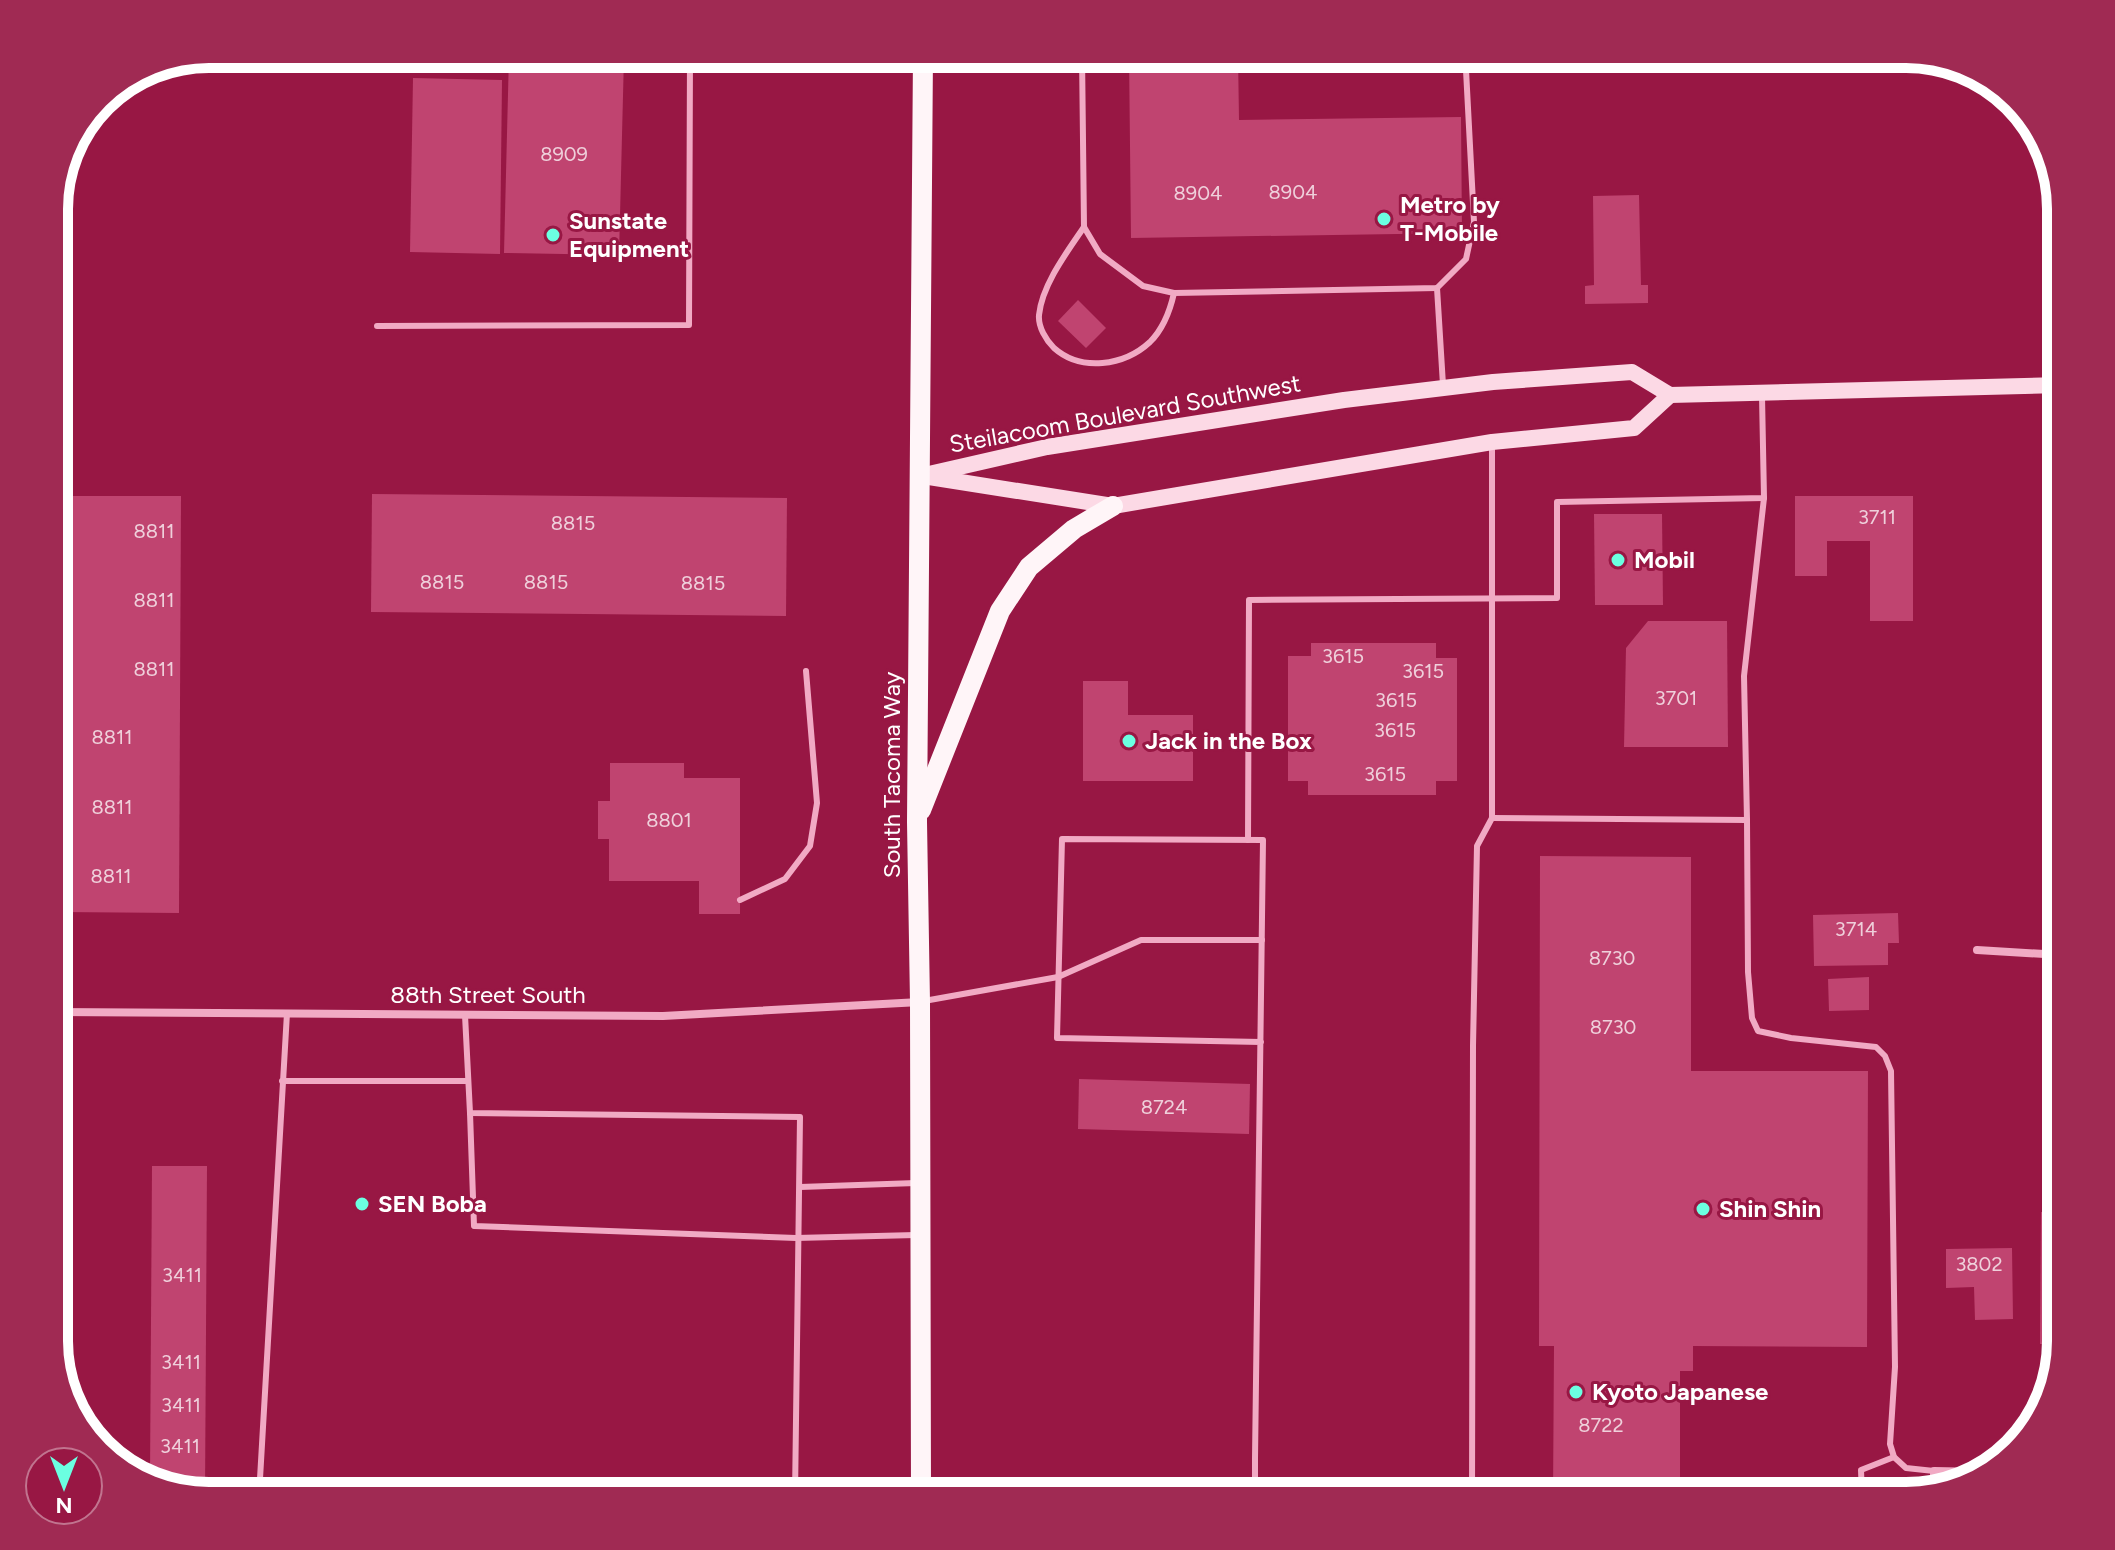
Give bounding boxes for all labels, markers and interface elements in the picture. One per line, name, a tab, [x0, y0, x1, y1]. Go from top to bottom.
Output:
house number: 8909	[540, 142, 588, 166]
house number: 8904	[1269, 180, 1317, 204]
house number: 8904	[1174, 181, 1222, 205]
place label: Metro by T-Mobile	[1400, 190, 1500, 247]
place label: Sunstate Equipment	[569, 206, 689, 263]
marker: Metro by T-Mobile	[1375, 210, 1393, 228]
marker: Sunstate Equipment	[544, 226, 562, 244]
street label: Steilacoom Boulevard Southwest	[947, 368, 1303, 459]
house number: 3711	[1858, 505, 1896, 529]
house number: 8815	[551, 511, 595, 535]
house number: 8811	[133, 519, 175, 543]
place label: Mobil	[1634, 545, 1695, 574]
marker: Mobil	[1609, 551, 1627, 569]
house number: 8815	[420, 570, 464, 594]
house number: 8815	[524, 570, 568, 594]
house number: 8815	[681, 571, 725, 595]
house number: 8811	[133, 588, 175, 612]
house number: 3615	[1322, 644, 1364, 668]
house number: 8811	[133, 657, 175, 681]
house number: 3615	[1402, 659, 1444, 683]
street label: South Tacoma Way	[877, 671, 906, 878]
house number: 3701	[1655, 686, 1697, 710]
house number: 3615	[1375, 688, 1417, 712]
house number: 3615	[1374, 718, 1416, 742]
house number: 8811	[91, 725, 133, 749]
place label: Jack in the Box	[1145, 726, 1312, 755]
marker: Jack in the Box	[1120, 732, 1138, 750]
house number: 3615	[1364, 762, 1406, 786]
house number: 8811	[91, 795, 133, 819]
house number: 8801	[646, 808, 692, 832]
house number: 8811	[90, 864, 132, 888]
house number: 3714	[1835, 917, 1877, 941]
house number: 8730	[1589, 946, 1635, 970]
street label: 88th Street South	[390, 980, 586, 1009]
house number: 8730	[1590, 1015, 1636, 1039]
house number: 8724	[1141, 1095, 1187, 1119]
place label: SEN Boba	[378, 1189, 487, 1218]
place label: Shin Shin	[1719, 1194, 1821, 1223]
marker: SEN Boba	[353, 1195, 371, 1213]
marker: Shin Shin	[1694, 1200, 1712, 1218]
house number: 3802	[1955, 1252, 2003, 1276]
house number: 3411	[162, 1263, 202, 1287]
house number: 3411	[161, 1350, 201, 1374]
place label: Kyoto Japanese	[1592, 1377, 1768, 1406]
marker: Kyoto Japanese	[1567, 1383, 1585, 1401]
house number: 3411	[161, 1393, 201, 1417]
house number: 8722	[1578, 1413, 1624, 1437]
house number: 3411	[160, 1434, 200, 1458]
north arrow	[24, 1446, 104, 1526]
text: N	[55, 1492, 73, 1519]

